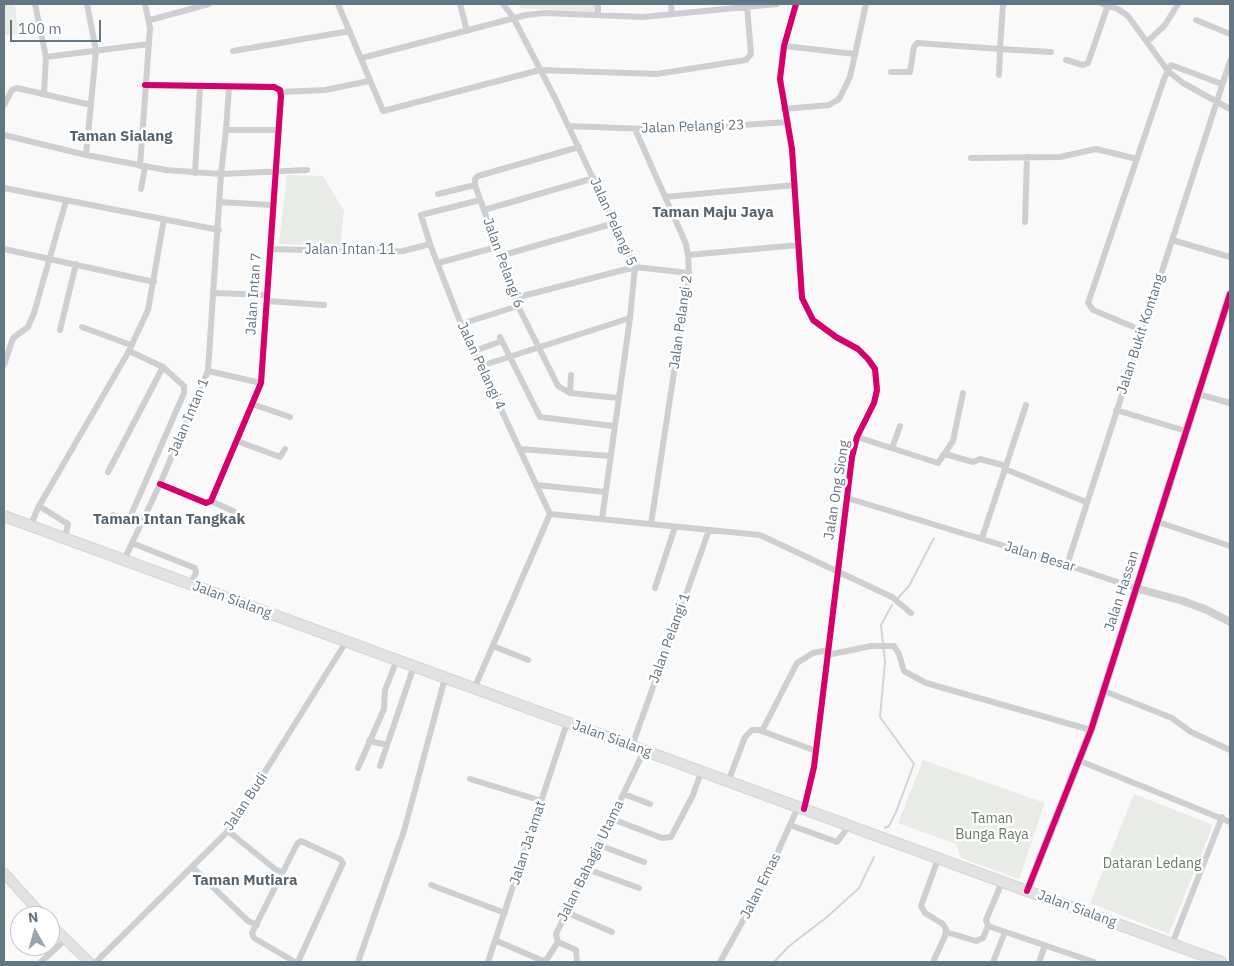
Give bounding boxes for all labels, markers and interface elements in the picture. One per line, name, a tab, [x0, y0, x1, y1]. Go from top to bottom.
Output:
scale bar	[12, 10, 104, 42]
text: 100 m	[18, 19, 62, 38]
street label: Jalan Pelangi 23	[641, 117, 745, 137]
district label: Taman Sialang	[69, 128, 173, 146]
street label: Jalan Pelangi 5	[586, 175, 640, 269]
district label: Taman Maju Jaya	[652, 204, 774, 222]
street label: Jalan Pelangi 6	[479, 216, 527, 310]
street label: Jalan Intan 11	[304, 242, 396, 258]
street label: Jalan Intan 7	[243, 252, 265, 336]
street label: Jalan Bukit Kontang	[1114, 272, 1168, 396]
street label: Jalan Pelangi 2	[666, 274, 696, 370]
street label: Jalan Pelangi 4	[453, 319, 509, 413]
street label: Jalan Intan 1	[165, 376, 213, 458]
street label: Jalan Ong Siong	[821, 439, 853, 541]
district label: Taman Intan Tangkak	[93, 511, 245, 529]
street label: Jalan Besar	[1002, 538, 1078, 576]
street label: Jalan Hassan	[1101, 549, 1143, 633]
street label: Jalan Sialang	[190, 578, 274, 622]
street label: Jalan Pelangi 1	[646, 591, 694, 685]
street label: Jalan Sialang	[570, 717, 654, 761]
street label: Jalan Budi	[221, 770, 271, 834]
street label: Jalan Bahagia Utama	[554, 798, 628, 924]
street label: Jalan Ja'amat	[507, 799, 549, 887]
park label: Taman Bunga Raya	[955, 811, 1029, 844]
street label: Jalan Emas	[737, 850, 785, 922]
park label: Dataran Ledang	[1103, 856, 1201, 872]
district label: Taman Mutiara	[193, 872, 297, 890]
street label: Jalan Sialang	[1035, 887, 1119, 931]
north arrow	[10, 906, 60, 956]
text: N	[27, 908, 39, 927]

